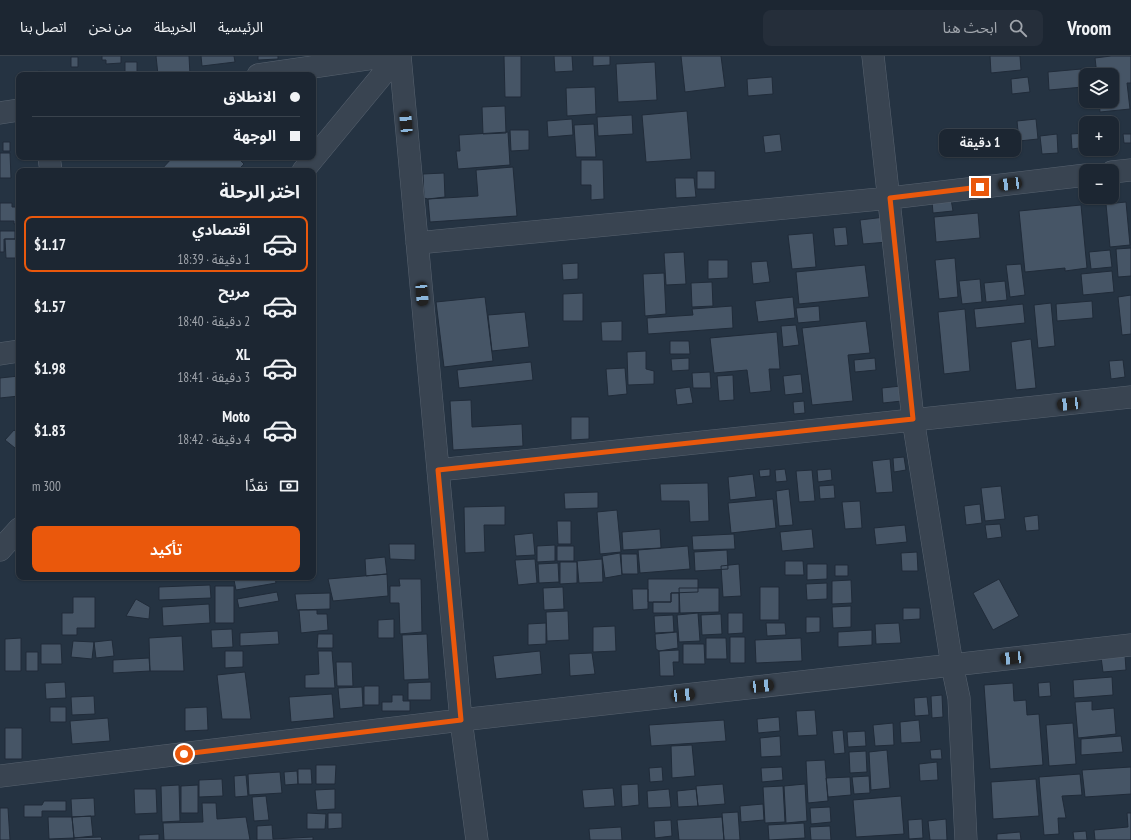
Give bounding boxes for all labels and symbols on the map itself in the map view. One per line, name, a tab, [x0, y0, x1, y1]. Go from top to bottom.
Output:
car	[399, 111, 413, 135]
callout: 1 دقيقة	[939, 129, 1021, 157]
car	[997, 177, 1023, 191]
route end	[971, 178, 989, 196]
car	[415, 282, 429, 306]
car	[1056, 397, 1082, 411]
car	[999, 651, 1025, 665]
car	[749, 679, 775, 693]
car	[670, 688, 696, 702]
route start	[175, 745, 193, 763]

